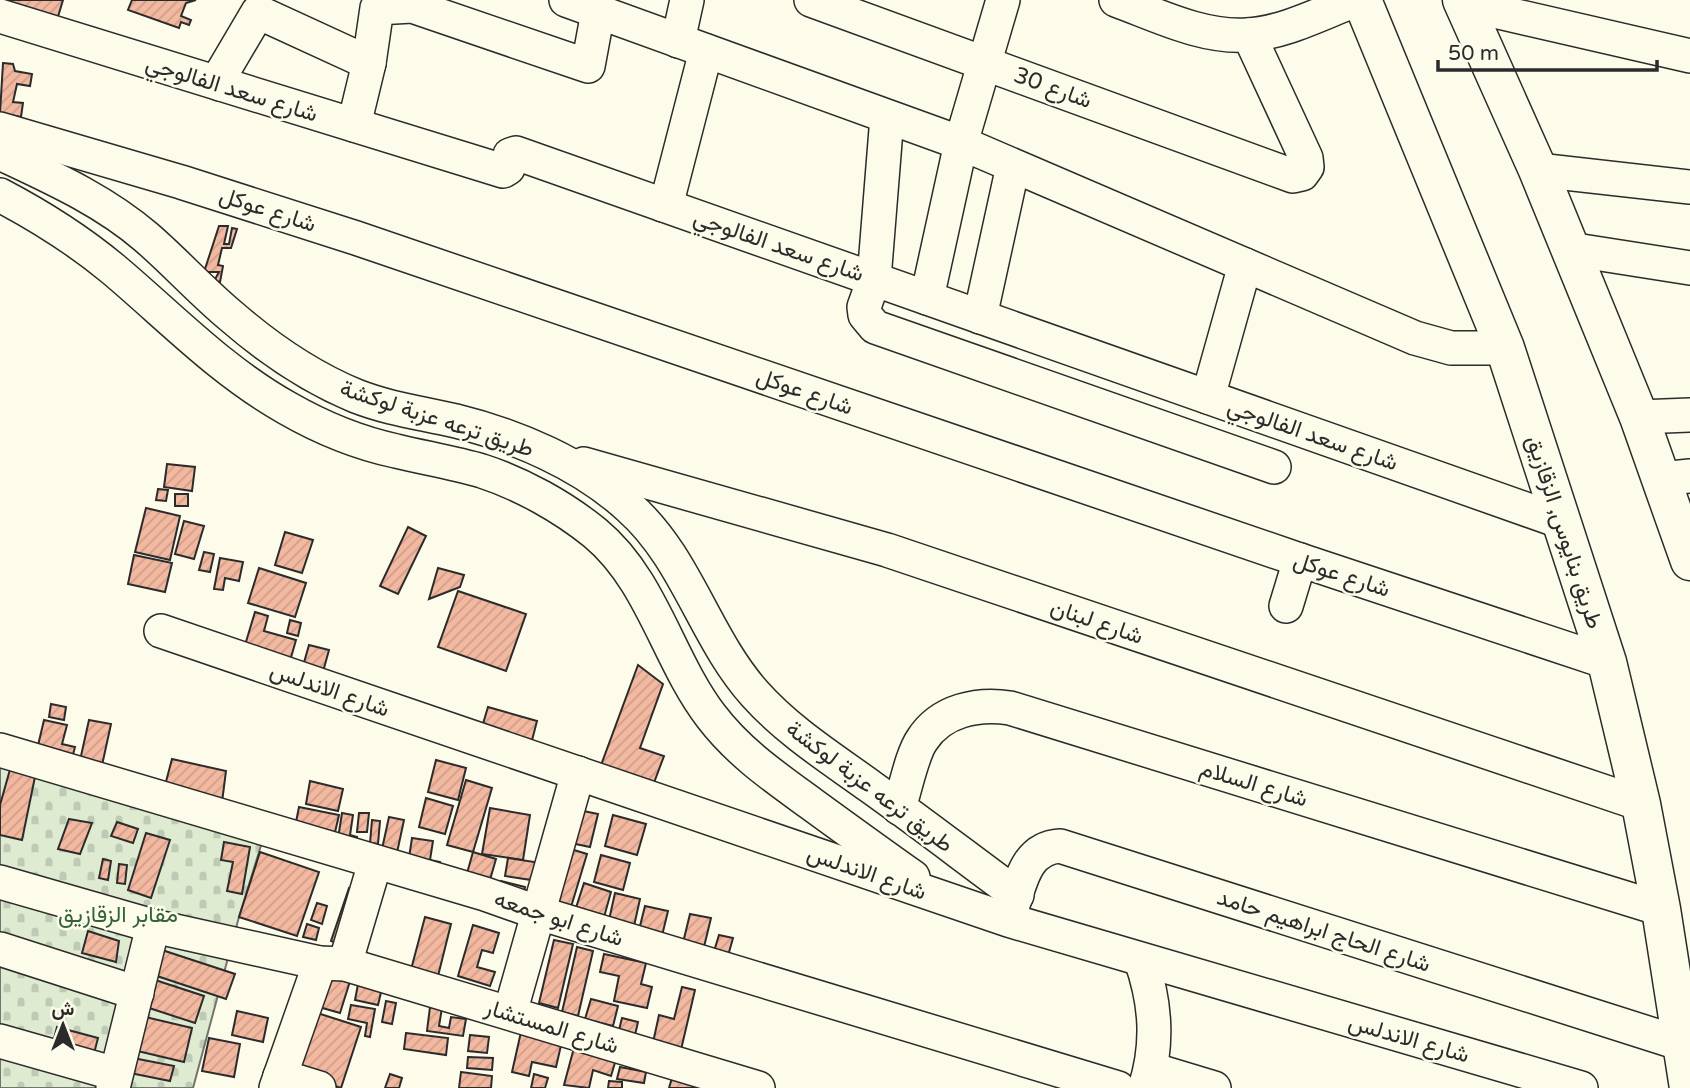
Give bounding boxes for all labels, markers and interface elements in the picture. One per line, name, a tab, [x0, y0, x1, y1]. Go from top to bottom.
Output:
scale bar	[1438, 28, 1657, 72]
text: 50 m	[1448, 41, 1499, 66]
street label: شارع سعد الفالوجي	[141, 49, 321, 132]
street label: شارع 30	[1009, 61, 1096, 116]
street label: شارع عوكل	[215, 181, 320, 240]
street label: شارع سعد الفالوجي	[688, 204, 868, 292]
street label: شارع عوكل	[752, 362, 857, 422]
street label: طريق ترعه عزبة لوكشة	[336, 374, 537, 464]
street label: شارع سعد الفالوجي	[1222, 393, 1402, 481]
street label: طريق بنايوس, الزقازيق	[1520, 432, 1609, 633]
street label: شارع عوكل	[1289, 546, 1394, 605]
street label: شارع لبنان	[1046, 593, 1147, 652]
street label: شارع الاندلس	[266, 656, 393, 724]
street label: طريق ترعه عزبة لوكشة	[780, 715, 959, 859]
street label: شارع السلام	[1196, 754, 1311, 815]
street label: شارع الاندلس	[803, 839, 930, 907]
street label: شارع الحاج ابراهيم حامد	[1213, 883, 1434, 980]
street label: شارع ابو جمعه	[490, 885, 627, 954]
park label: مقابر الزقازيق	[58, 901, 178, 929]
north arrow	[28, 990, 98, 1060]
street label: شارع المستشار	[480, 993, 622, 1062]
text: ش	[52, 998, 75, 1020]
street label: شارع الاندلس	[1345, 1008, 1472, 1071]

